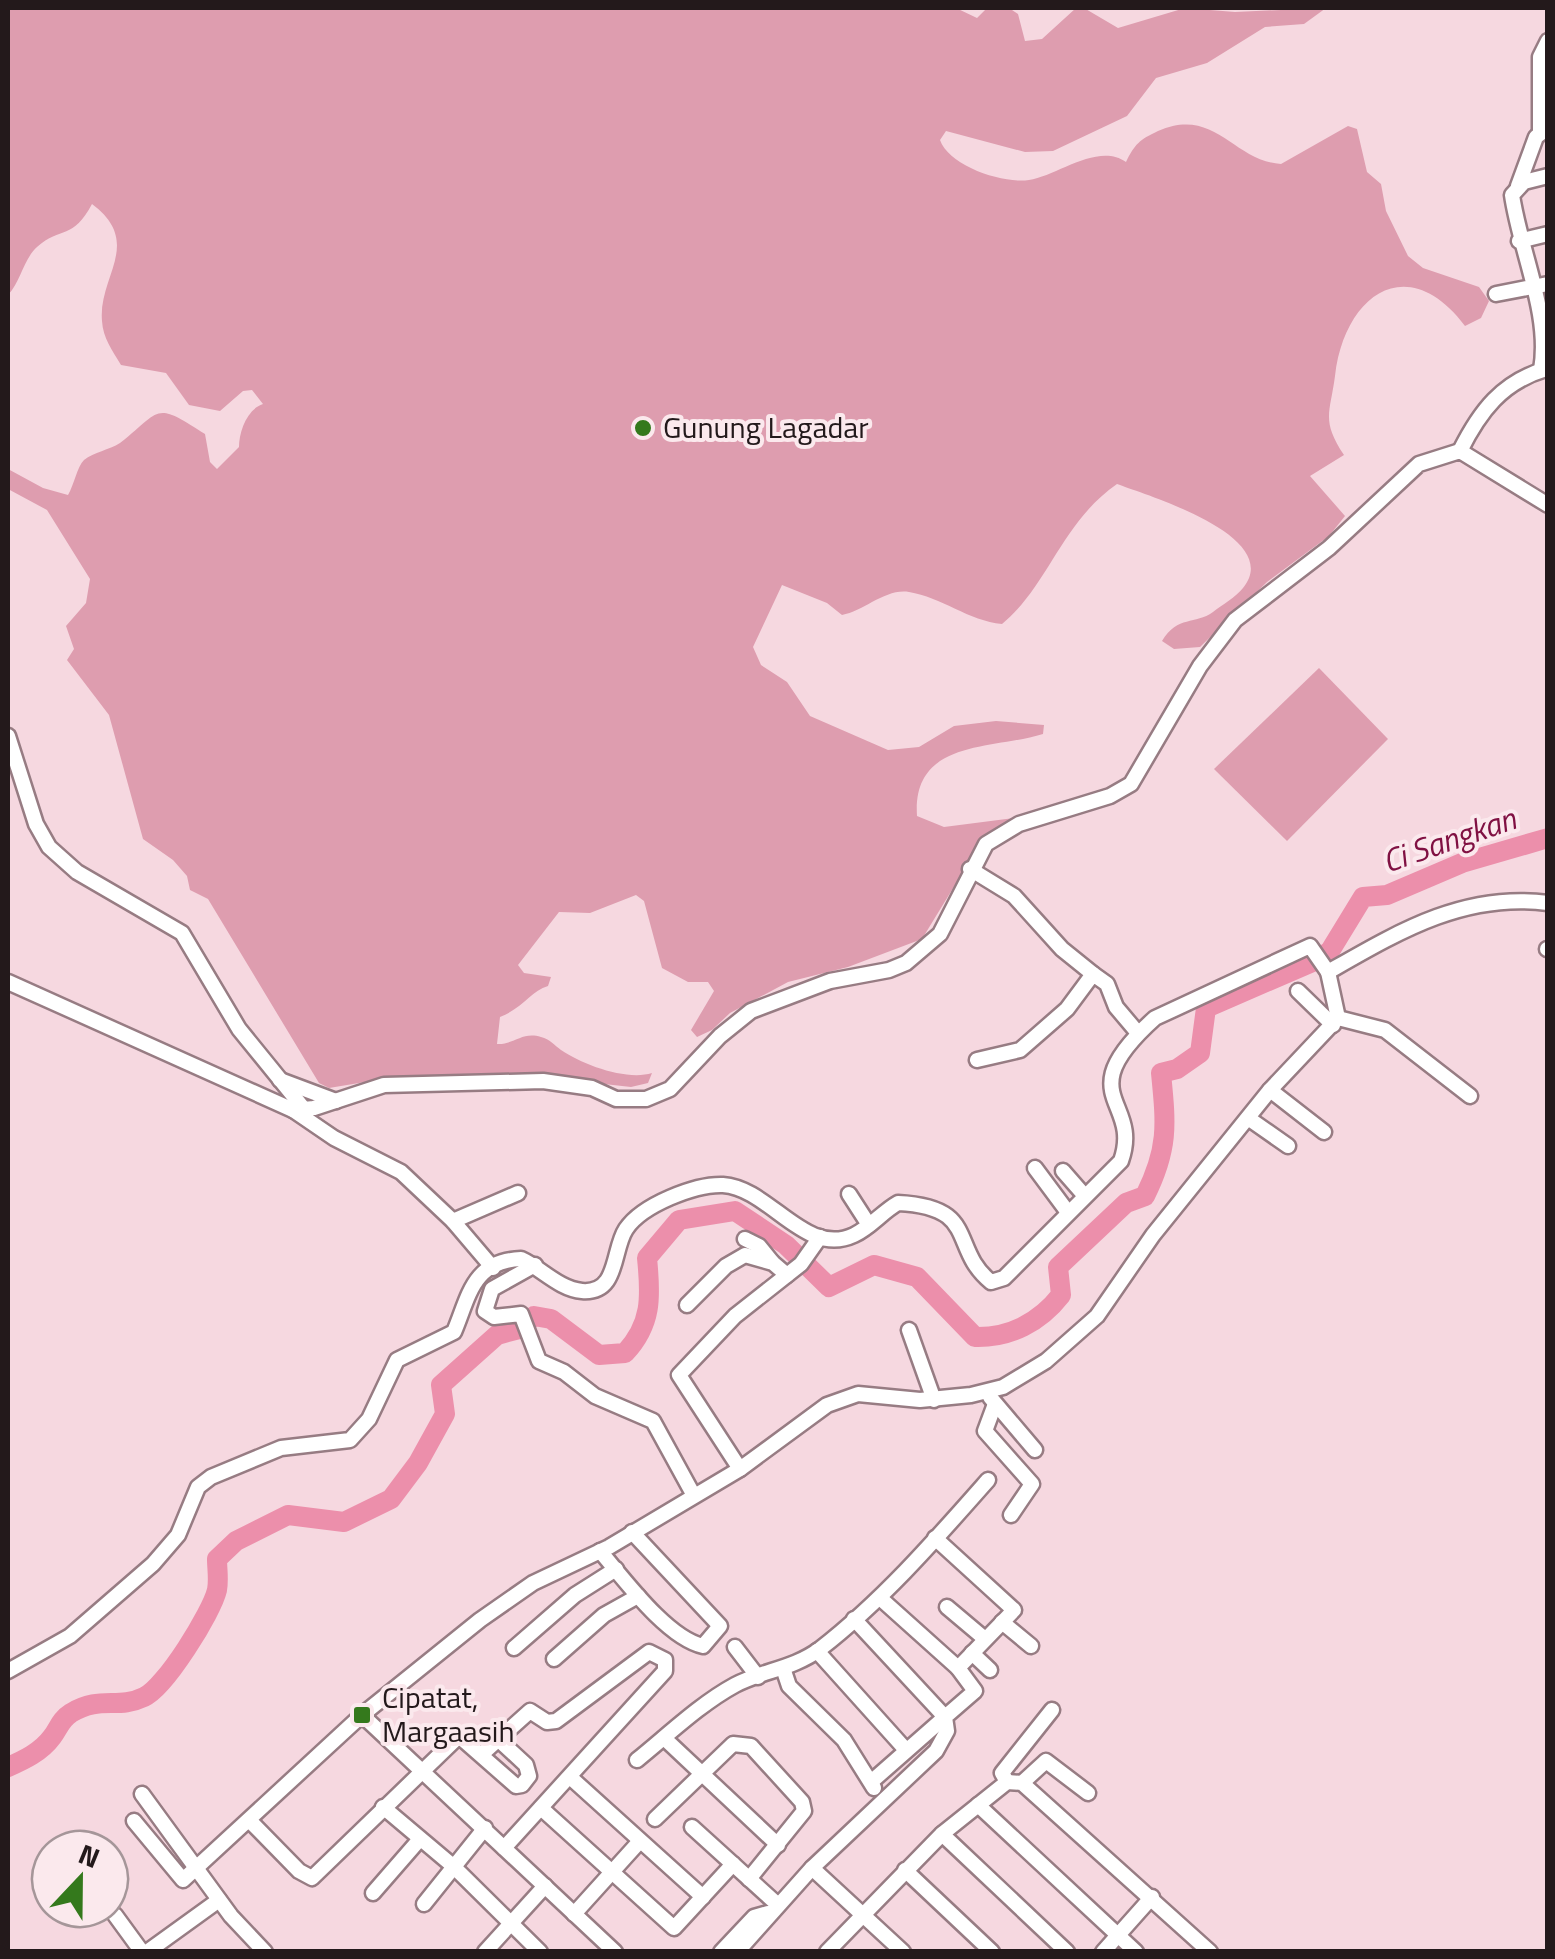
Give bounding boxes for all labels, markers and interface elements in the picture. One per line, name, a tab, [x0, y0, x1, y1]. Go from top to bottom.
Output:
place label: Gunung Lagadar	[663, 404, 869, 450]
marker: Gunung Lagadar	[632, 417, 654, 439]
water label: Ci Sangkan	[1375, 793, 1523, 884]
place label: Cipatat, Margaasih	[382, 1674, 515, 1754]
marker: Cipatat, Margaasih	[351, 1704, 373, 1726]
north arrow	[30, 1829, 130, 1929]
text: N	[73, 1832, 107, 1879]

